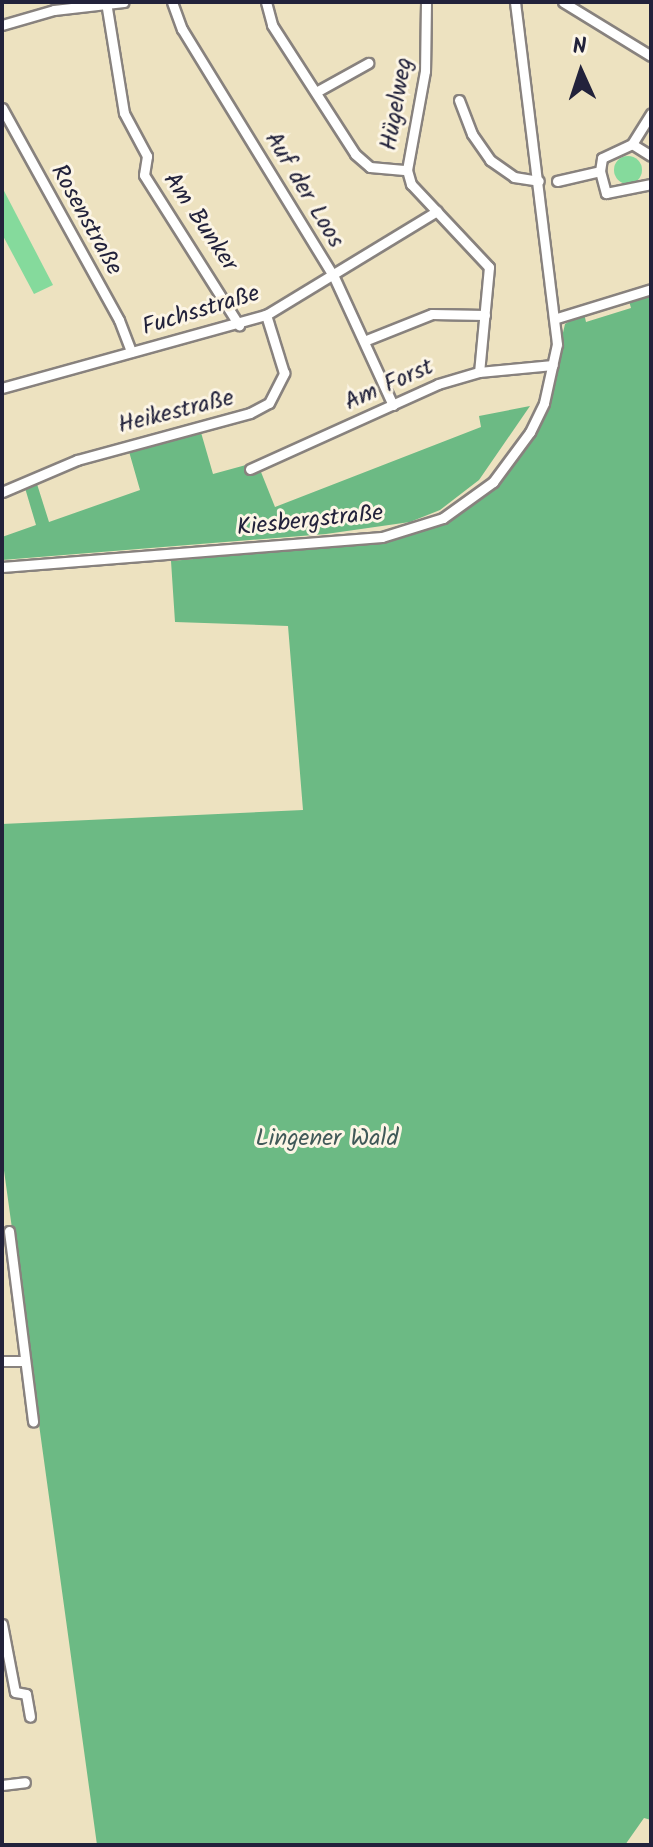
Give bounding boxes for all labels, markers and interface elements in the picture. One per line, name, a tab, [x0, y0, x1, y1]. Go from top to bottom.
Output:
text: N	[572, 30, 588, 65]
north arrow	[541, 32, 621, 112]
street label: Hügelweg	[375, 55, 419, 153]
street label: Auf der Loos	[258, 127, 350, 253]
street label: Rosenstraße	[44, 160, 128, 280]
street label: Am Bunker	[156, 167, 244, 277]
street label: Fuchsstraße	[139, 279, 263, 343]
street label: Am Forst	[340, 353, 438, 417]
street label: Heikestraße	[115, 384, 237, 440]
street label: Kiesbergstraße	[235, 499, 385, 543]
park label: Lingener Wald	[256, 1125, 398, 1153]

